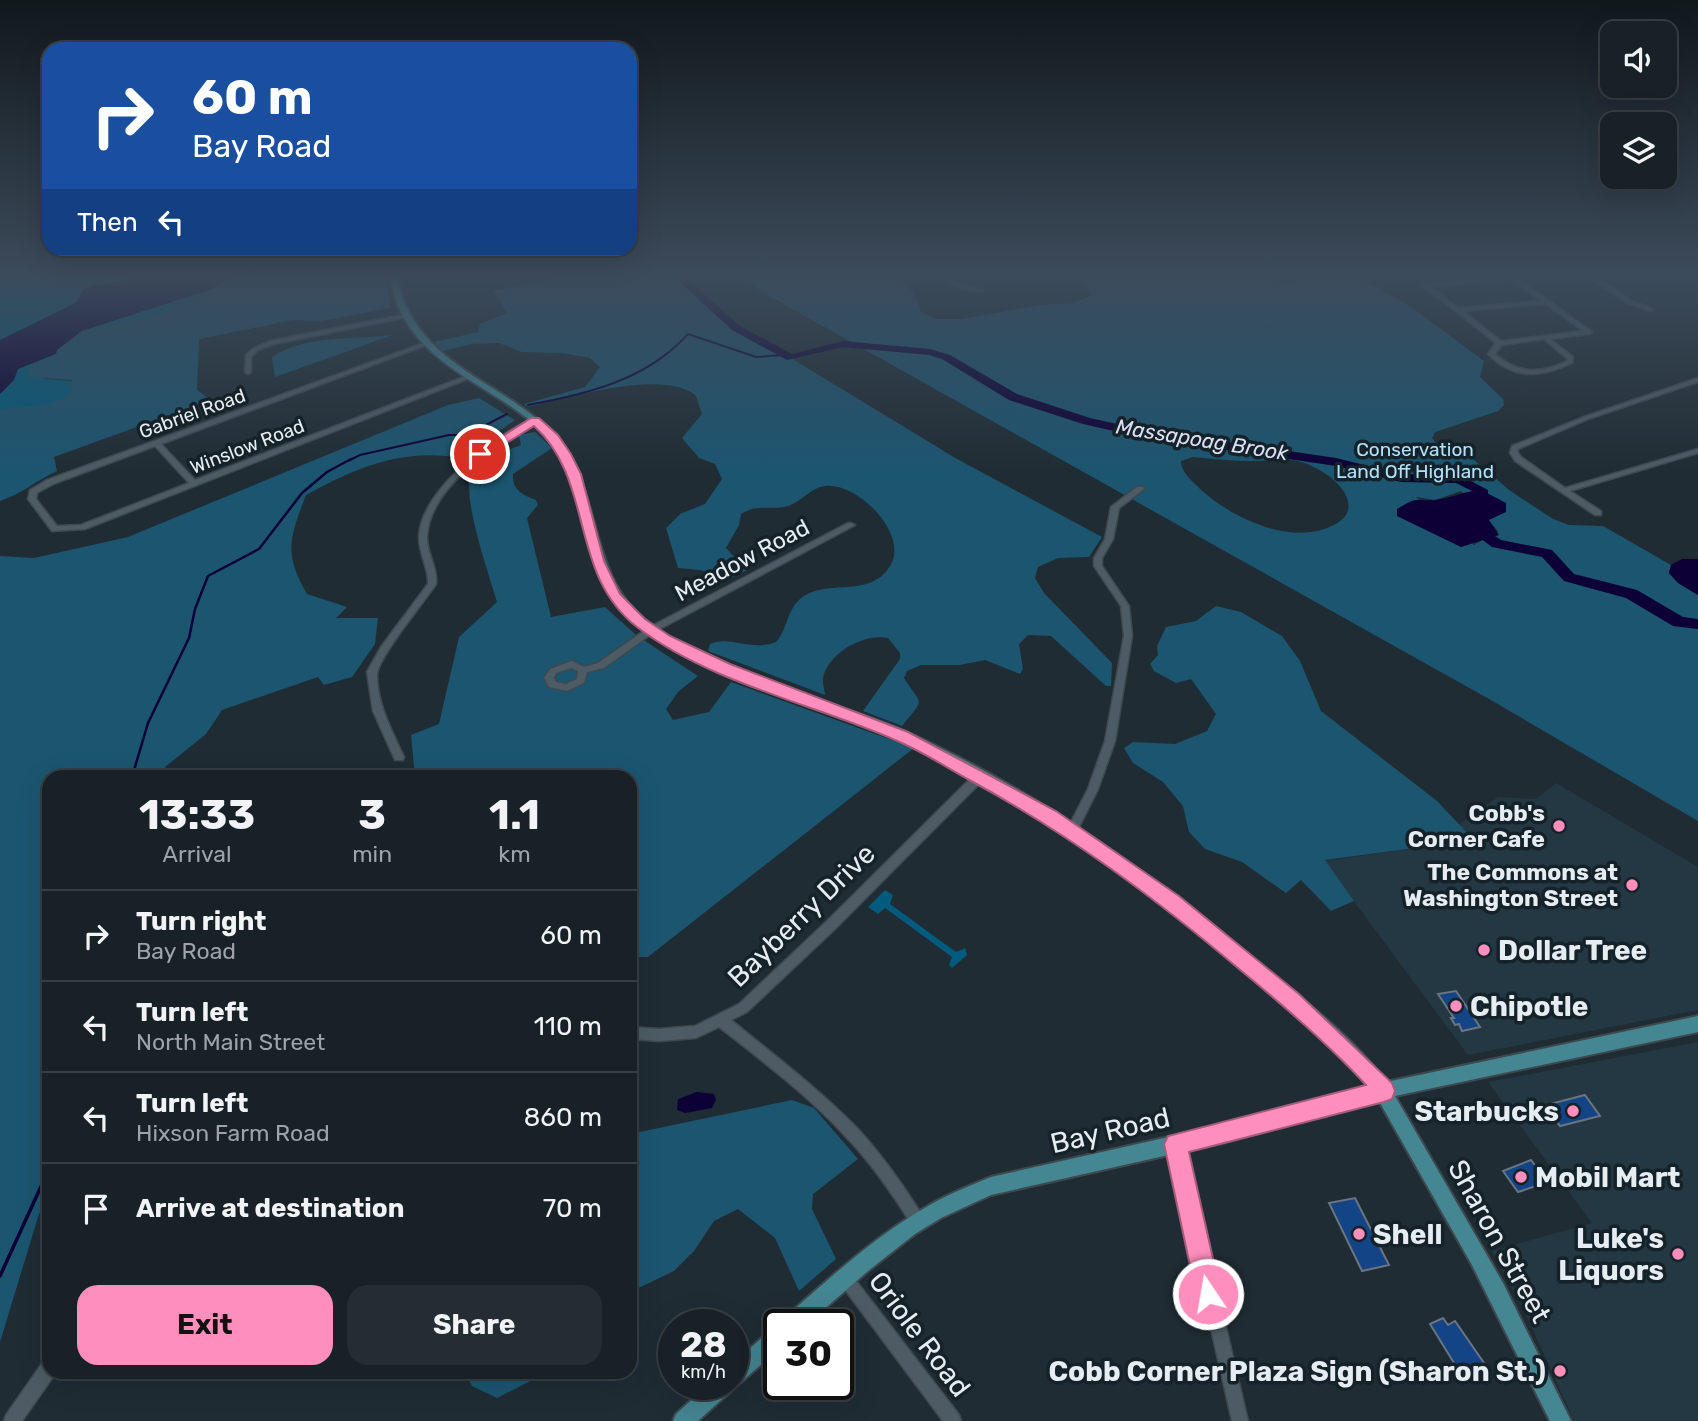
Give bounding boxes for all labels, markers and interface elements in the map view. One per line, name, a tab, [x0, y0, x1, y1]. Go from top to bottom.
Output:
map controls	[1600, 21, 1677, 189]
button: sound	[1600, 21, 1677, 98]
text: 60 m	[192, 68, 313, 126]
icon: right	[77, 70, 168, 161]
button: layers	[1600, 112, 1677, 189]
text: Bay Road	[192, 127, 331, 165]
icon: left	[152, 203, 190, 241]
text: Then	[77, 207, 138, 238]
street label: Gabriel Road	[136, 384, 248, 443]
street label: Winslow Road	[187, 414, 308, 479]
water label: Massapoag Brook	[1114, 414, 1291, 466]
pin	[450, 424, 510, 484]
icon: arrive	[461, 435, 499, 473]
park label: Conservation Land Off Highland	[1336, 438, 1494, 483]
street label: Meadow Road	[670, 513, 814, 607]
text: 13:33	[139, 790, 255, 840]
text: 3	[358, 790, 386, 840]
text: 1.1	[489, 790, 540, 840]
place label: Cobb's Corner Cafe	[1408, 799, 1545, 853]
marker: Cobb's Corner Cafe	[1551, 818, 1567, 834]
street label: Bayberry Drive	[721, 837, 882, 994]
text: Arrival	[163, 840, 232, 868]
text: min	[352, 840, 392, 868]
text: km	[498, 840, 531, 868]
place label: The Commons at Washington Street	[1403, 858, 1618, 912]
marker: The Commons at Washington Street	[1624, 877, 1640, 893]
text: Turn right	[136, 906, 266, 937]
icon: right	[77, 917, 115, 955]
text: 60 m	[540, 920, 602, 951]
place label: Dollar Tree	[1498, 934, 1647, 967]
text: Bay Road	[136, 937, 236, 965]
marker: Dollar Tree	[1476, 942, 1492, 958]
place label: Chipotle	[1470, 990, 1588, 1023]
text: Turn left	[136, 997, 248, 1028]
marker: Chipotle	[1448, 998, 1464, 1014]
icon: left	[77, 1008, 115, 1046]
text: 110 m	[534, 1011, 602, 1042]
text: North Main Street	[136, 1028, 325, 1056]
text: Turn left	[136, 1088, 248, 1119]
place label: Starbucks	[1414, 1095, 1559, 1128]
icon: left	[77, 1099, 115, 1137]
street label: Bay Road	[1047, 1101, 1173, 1160]
text: 860 m	[524, 1102, 602, 1133]
marker: Starbucks	[1565, 1103, 1581, 1119]
text: Hixson Farm Road	[136, 1119, 330, 1147]
street label: Sharon Street	[1441, 1154, 1558, 1329]
place label: Mobil Mart	[1535, 1161, 1680, 1194]
marker: Mobil Mart	[1513, 1169, 1529, 1185]
icon: arrive	[77, 1190, 115, 1228]
text: Arrive at destination	[136, 1193, 404, 1224]
text: 70 m	[543, 1193, 602, 1224]
place label: Shell	[1373, 1218, 1442, 1251]
place label: Luke's Liquors	[1558, 1222, 1664, 1287]
marker: Shell	[1351, 1226, 1367, 1242]
marker: Luke's Liquors	[1670, 1246, 1686, 1262]
position arrow	[1171, 1257, 1245, 1331]
street label: Oriole Road	[862, 1265, 977, 1403]
button: Exit	[77, 1285, 333, 1365]
button: Share	[347, 1285, 602, 1365]
speed limit sign: 30	[763, 1309, 854, 1400]
text: 28	[680, 1324, 727, 1366]
place label: Cobb Corner Plaza Sign (Sharon St.)	[1048, 1355, 1546, 1388]
text: km/h	[681, 1361, 726, 1383]
marker: Cobb Corner Plaza Sign (Sharon St.)	[1552, 1363, 1568, 1379]

